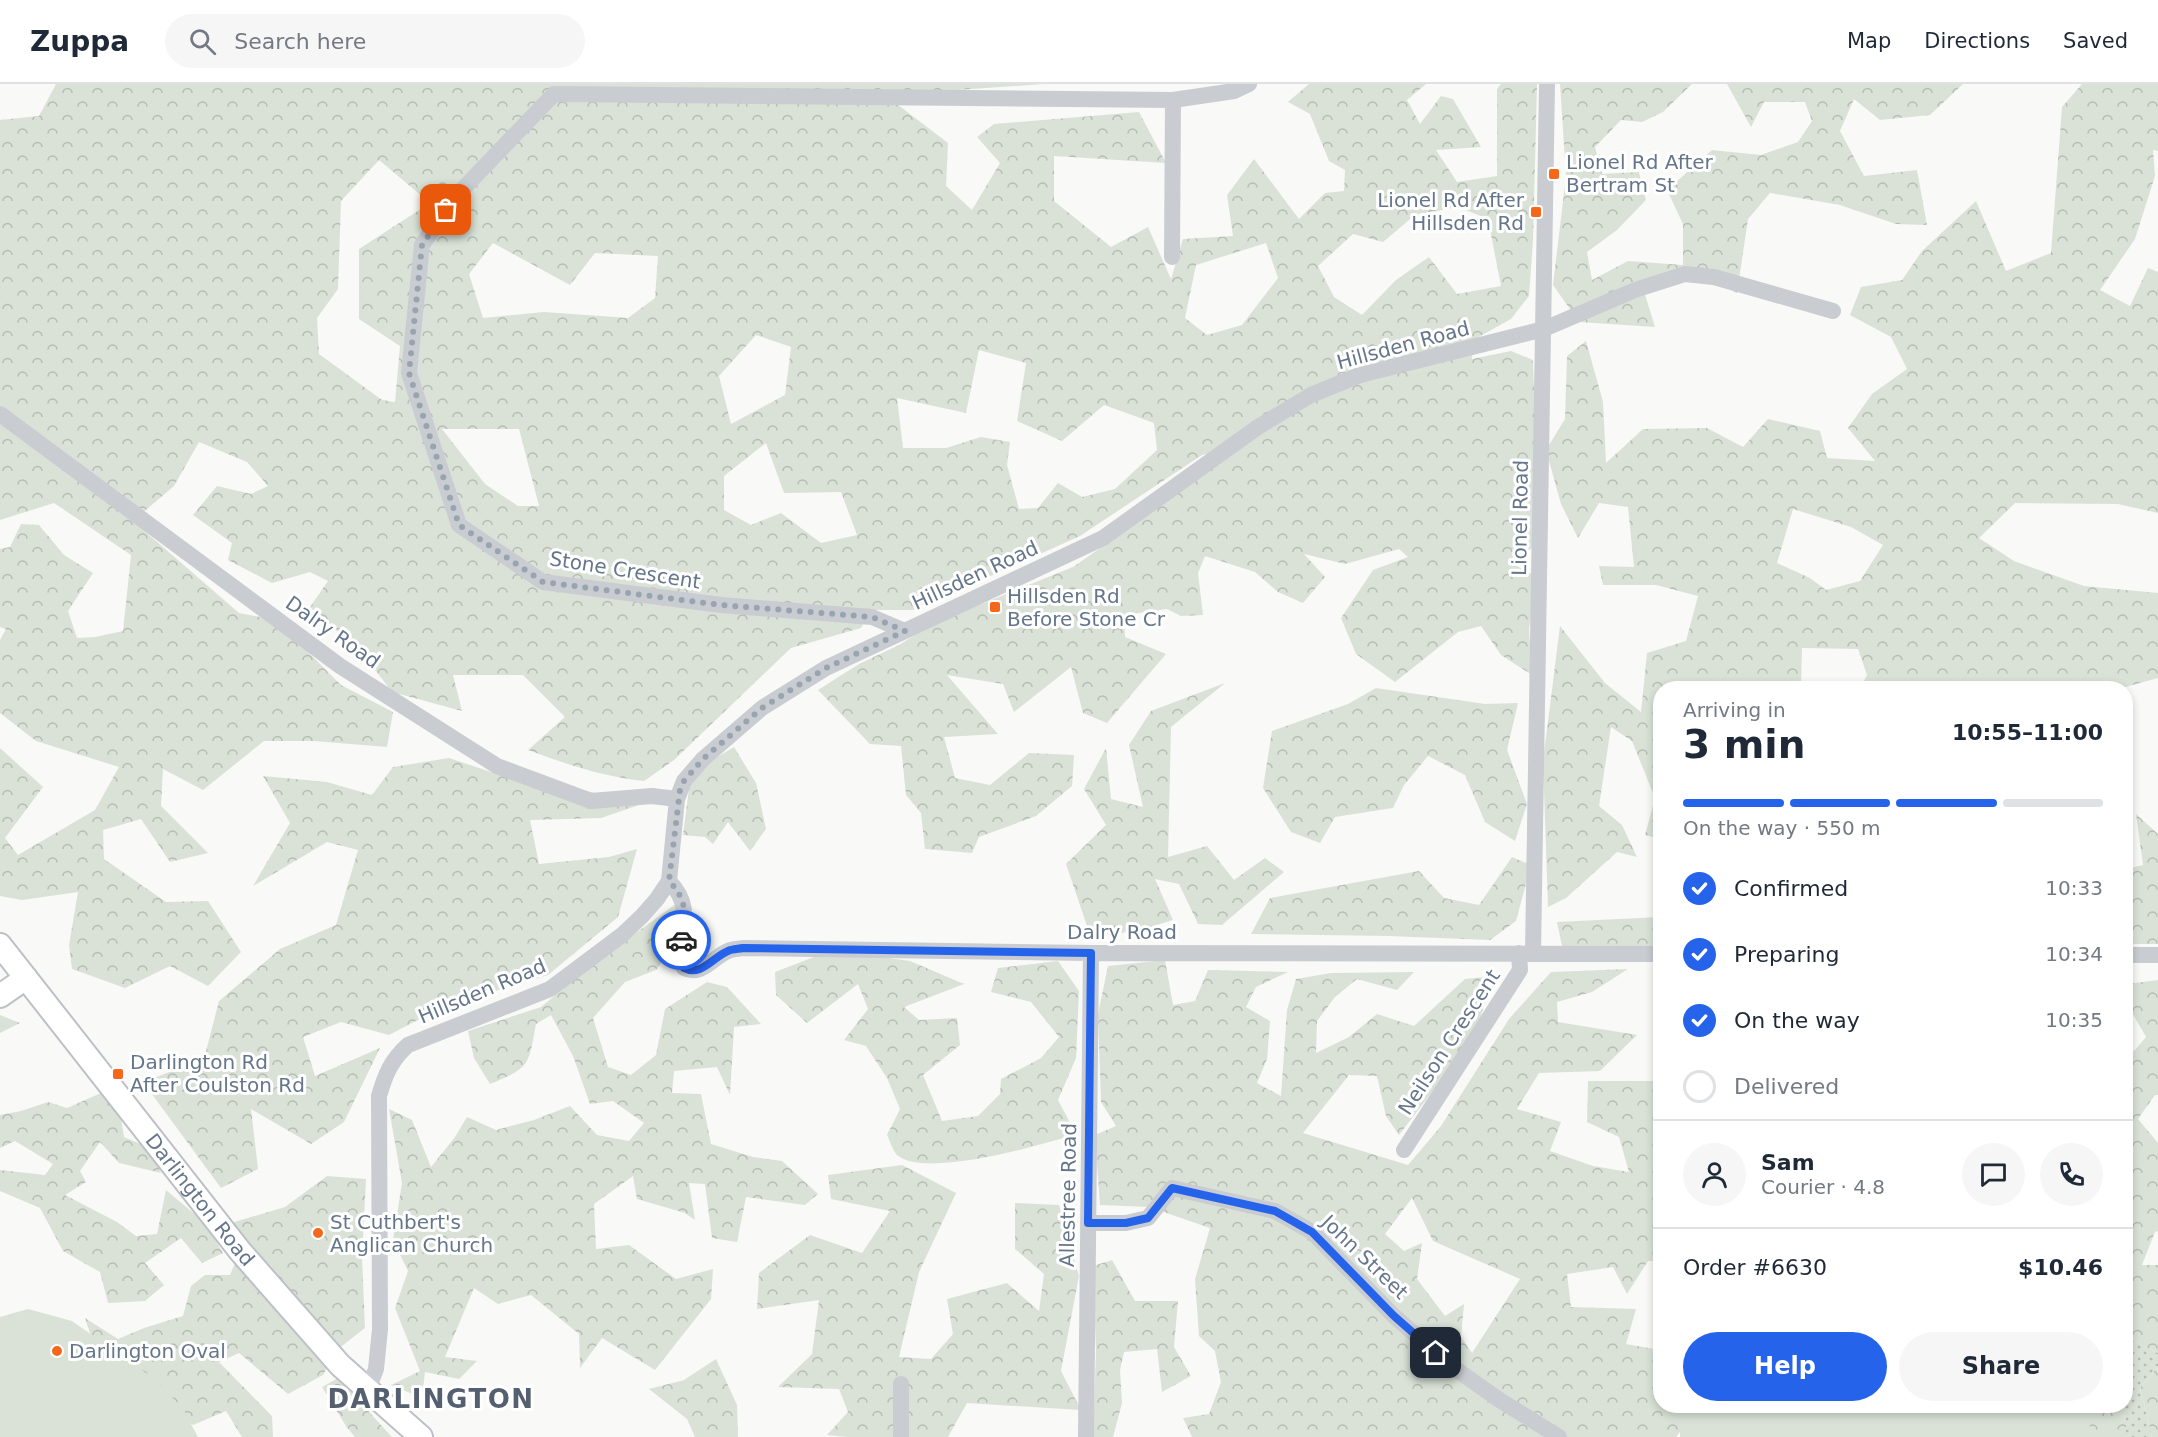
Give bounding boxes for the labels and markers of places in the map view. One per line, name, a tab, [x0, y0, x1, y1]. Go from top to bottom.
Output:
place label: Lionel Rd After Bertram St	[1566, 150, 1714, 197]
marker: Lionel Rd After Bertram St	[1547, 167, 1561, 181]
pin	[420, 184, 471, 235]
place label: Lionel Rd After Hillsden Rd	[1377, 188, 1525, 235]
marker: Lionel Rd After Hillsden Rd	[1529, 205, 1543, 219]
place label: Hillsden Rd Before Stone Cr	[1007, 584, 1166, 631]
marker: Hillsden Rd Before Stone Cr	[988, 600, 1002, 614]
place label: Darlington Rd After Coulston Rd	[130, 1050, 305, 1097]
marker: Darlington Rd After Coulston Rd	[111, 1067, 125, 1081]
place label: St Cuthbert's Anglican Church	[330, 1210, 493, 1257]
marker: St Cuthbert's Anglican Church	[311, 1226, 325, 1240]
pin	[1410, 1327, 1461, 1378]
place label: Darlington Oval	[69, 1339, 226, 1363]
marker: Darlington Oval	[50, 1344, 64, 1358]

